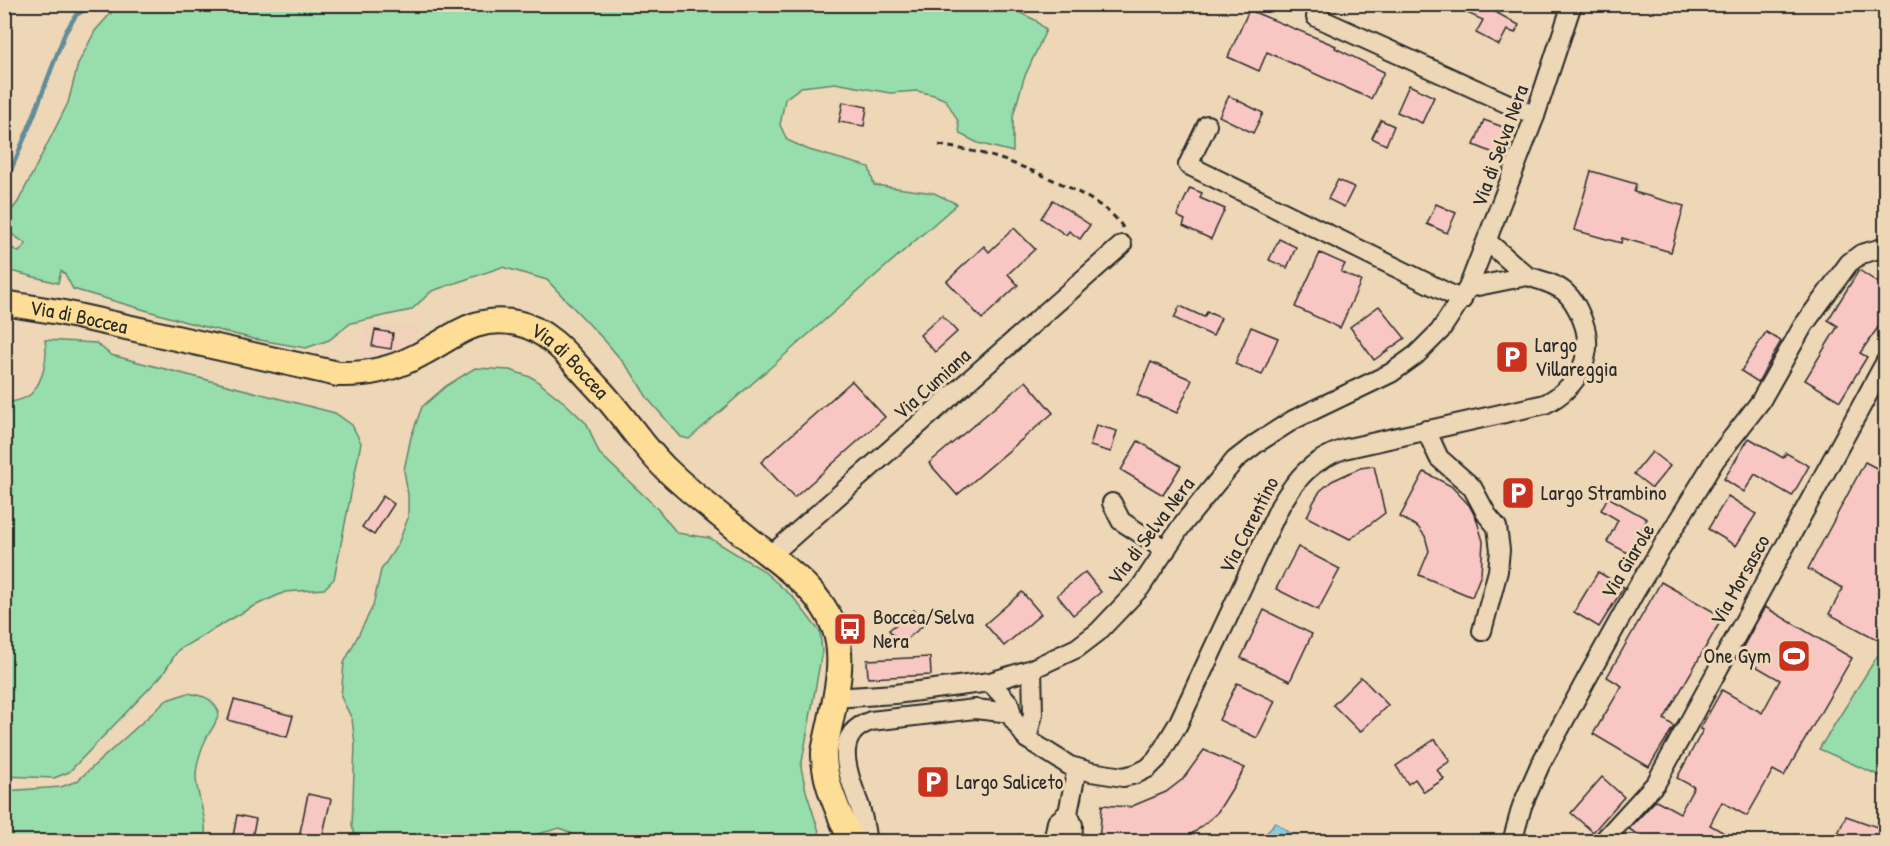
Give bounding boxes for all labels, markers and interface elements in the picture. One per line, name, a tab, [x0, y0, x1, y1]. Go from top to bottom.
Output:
street label: Via di Selva Nera	[1464, 81, 1535, 211]
street label: Via di Boccea	[28, 292, 131, 341]
street label: Via di Boccea	[526, 315, 616, 405]
place label: Largo Villareggia	[1535, 330, 1617, 383]
parking icon: Largo Villareggia	[1494, 339, 1530, 375]
street label: Via Cumiana	[887, 341, 976, 426]
street label: Via di Selva Nera	[1100, 471, 1201, 591]
street label: Via Carentino	[1212, 471, 1285, 578]
parking icon: Largo Strambino	[1500, 475, 1536, 511]
place label: Largo Strambino	[1541, 478, 1667, 507]
street label: Via Giarole	[1594, 518, 1661, 604]
street label: Via Morsasco	[1703, 529, 1776, 630]
place label: Boccea/Selva Nera	[873, 602, 974, 655]
bus stop icon: Boccea/Selva Nera	[832, 611, 868, 647]
sports icon: One Gym	[1776, 638, 1812, 674]
place label: One Gym	[1703, 641, 1771, 670]
parking icon: Largo Saliceto	[915, 764, 951, 800]
place label: Largo Saliceto	[956, 767, 1063, 796]

